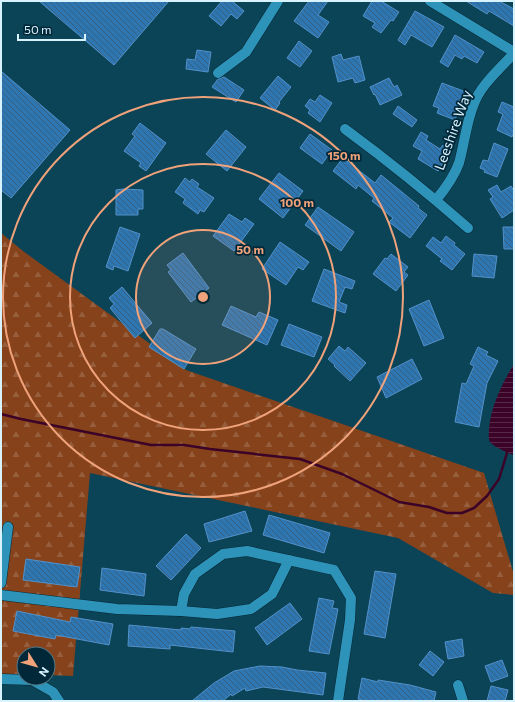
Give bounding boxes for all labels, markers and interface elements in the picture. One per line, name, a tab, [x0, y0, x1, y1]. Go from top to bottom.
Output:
scale bar	[18, 16, 85, 42]
text: 50 m	[24, 22, 52, 36]
street label: Leeshire Way	[430, 87, 475, 172]
text: 150 m	[327, 148, 361, 162]
text: 100 m	[280, 195, 314, 209]
text: 50 m	[236, 242, 264, 256]
centre of rings	[196, 290, 210, 304]
north arrow	[16, 646, 56, 686]
text: N	[37, 665, 52, 680]

